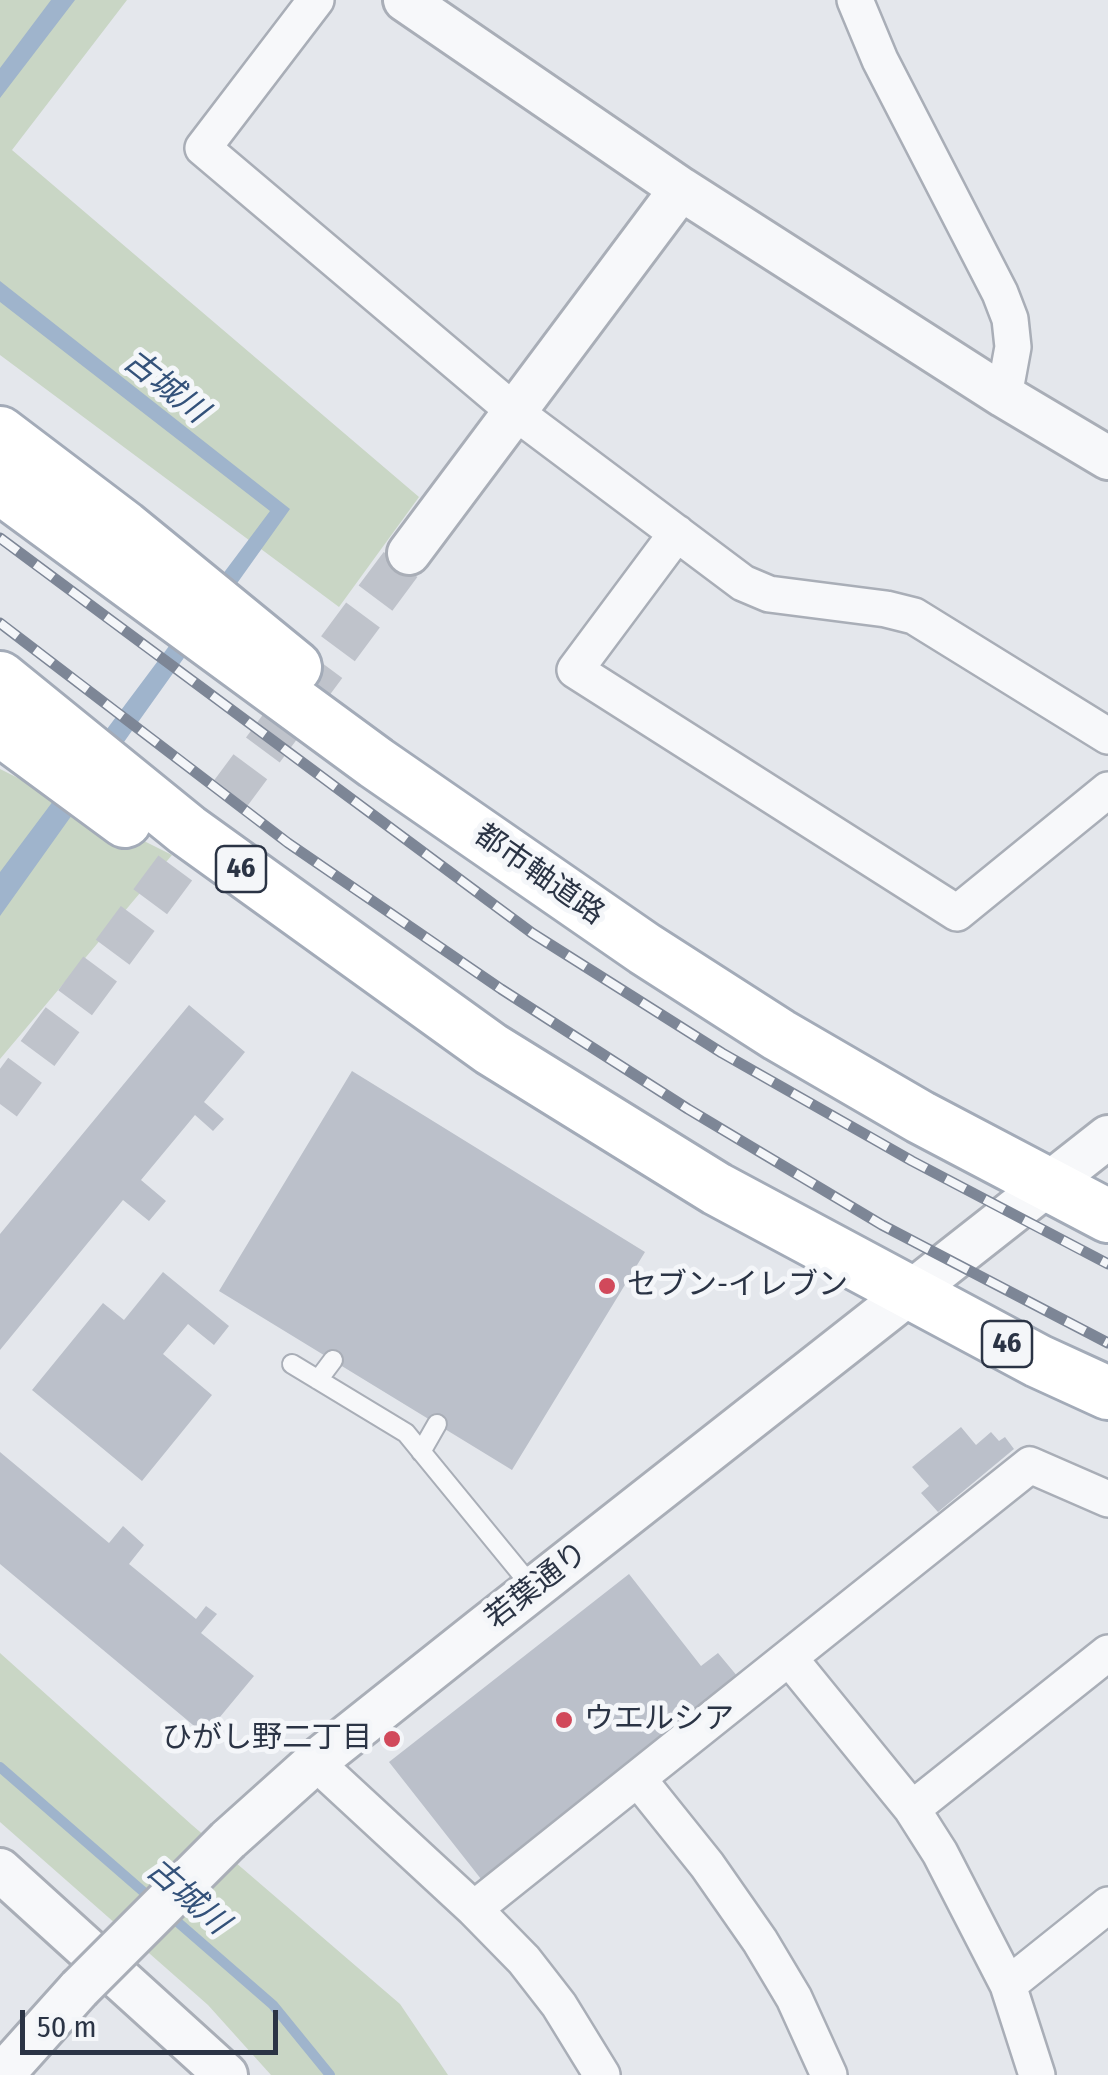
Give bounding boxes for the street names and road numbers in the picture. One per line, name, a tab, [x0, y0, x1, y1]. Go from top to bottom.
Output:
street label: 都市軸道路	[467, 817, 611, 933]
road number: 46	[216, 846, 266, 892]
road number: 46	[982, 1321, 1032, 1367]
street label: 若葉通り	[479, 1535, 595, 1637]

